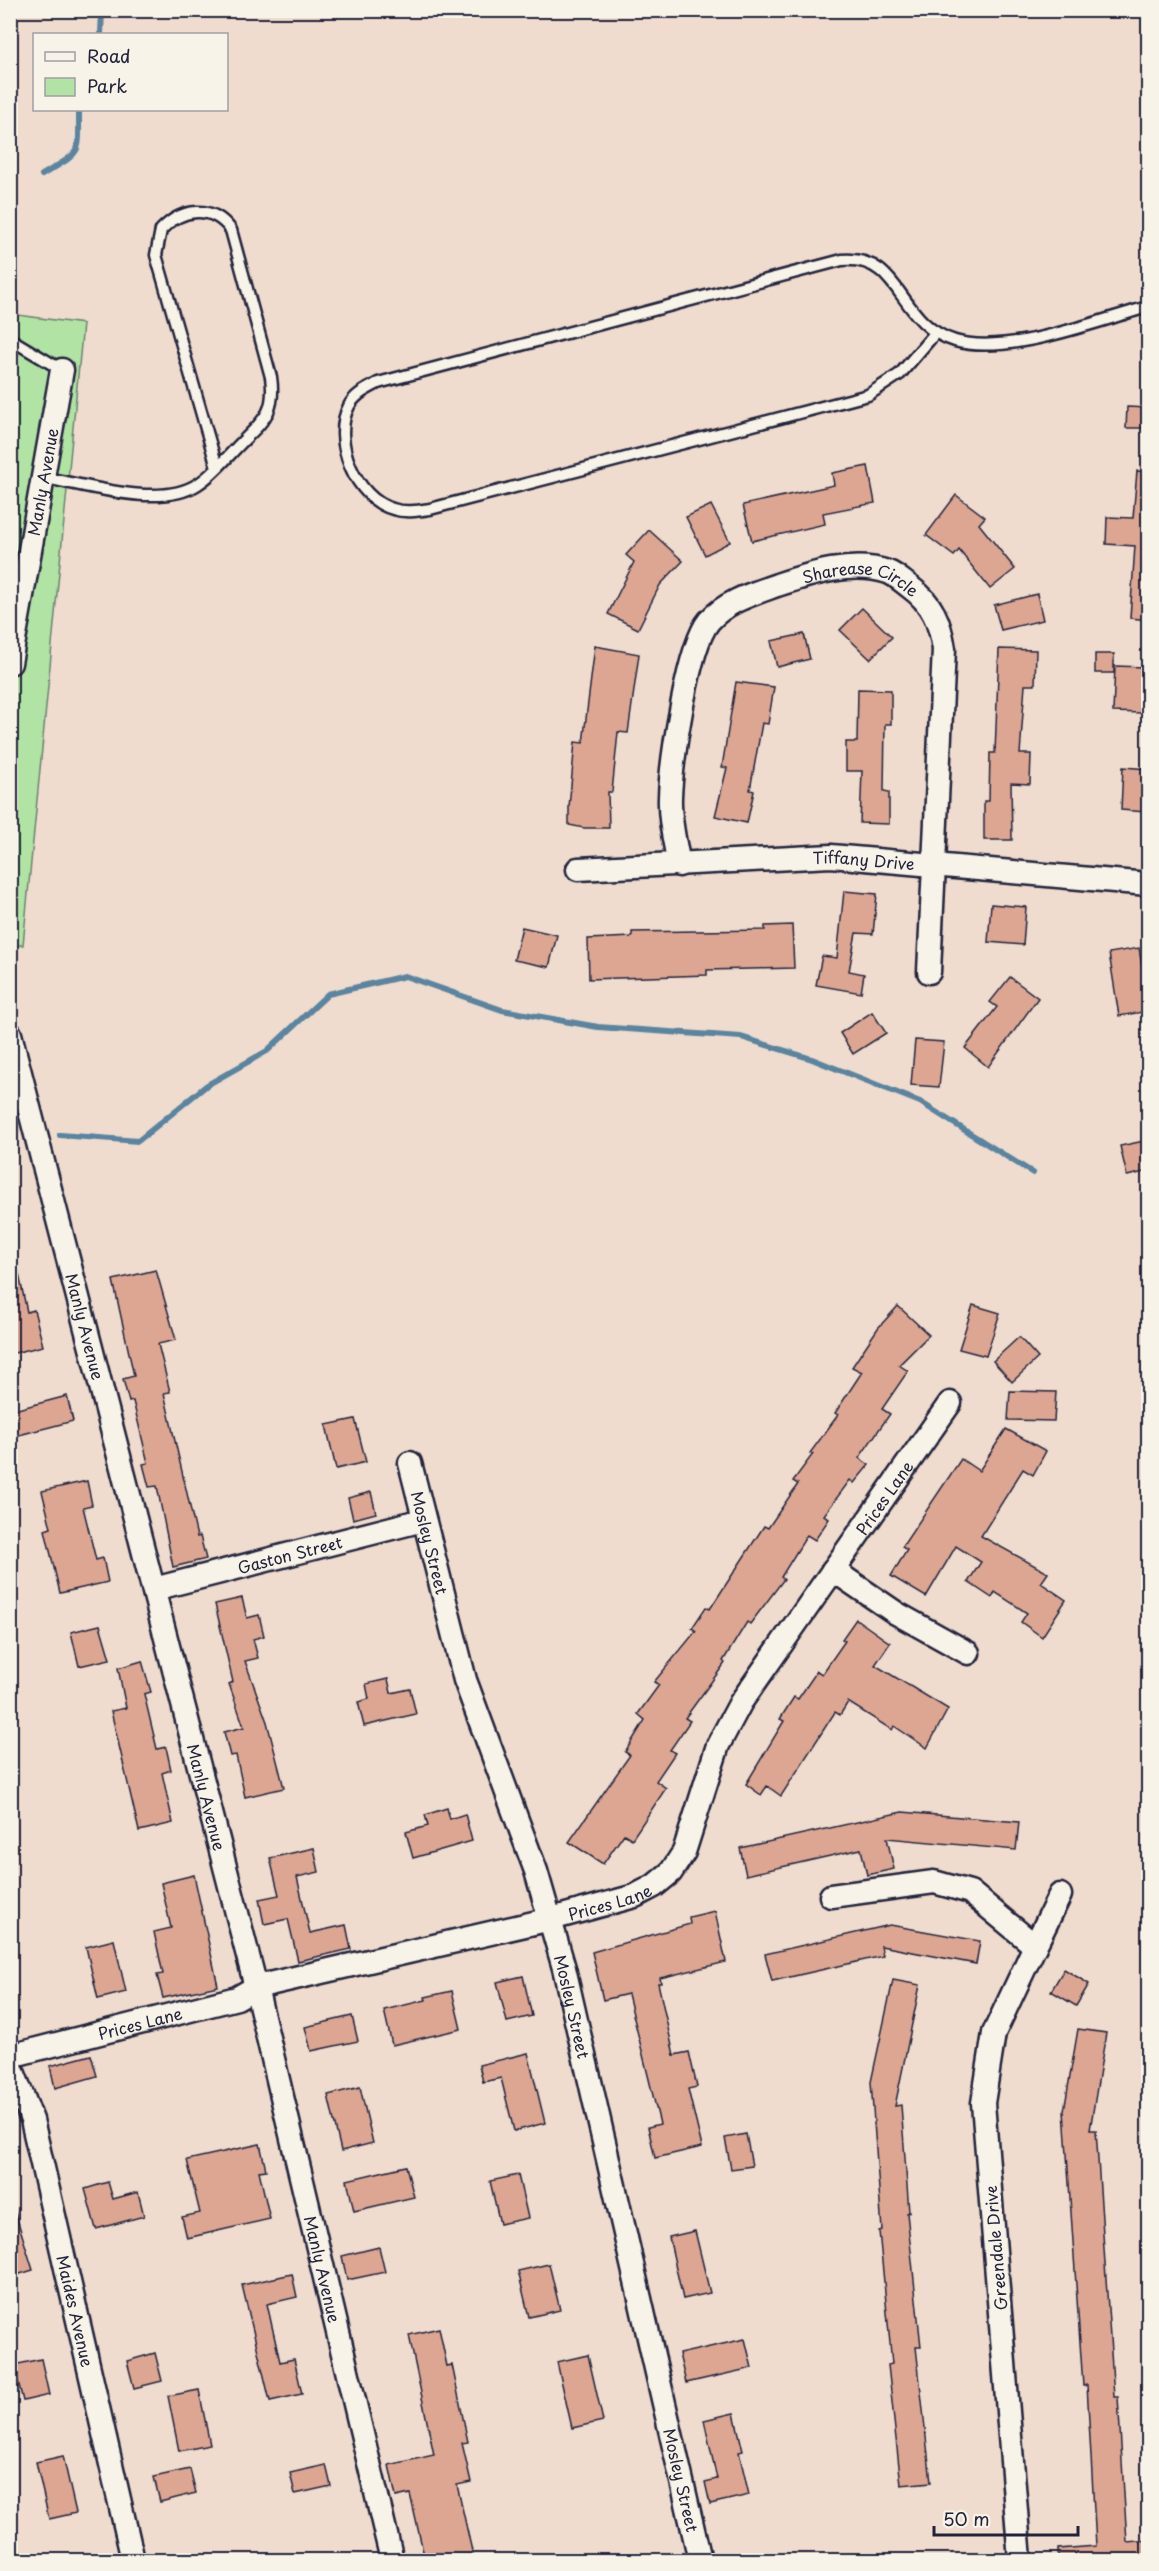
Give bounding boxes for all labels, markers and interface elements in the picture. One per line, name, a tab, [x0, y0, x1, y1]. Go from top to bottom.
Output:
legend	[33, 33, 228, 111]
text: Road	[87, 42, 131, 69]
text: Park	[87, 72, 127, 99]
street label: Manly Avenue	[21, 426, 64, 538]
street label: Sharease Circle	[799, 555, 924, 602]
street label: Tiffany Drive	[812, 844, 916, 875]
street label: Manly Avenue	[60, 1271, 111, 1383]
street label: Prices Lane	[849, 1455, 919, 1540]
street label: Mosley Street	[406, 1488, 455, 1597]
street label: Gaston Street	[235, 1529, 345, 1579]
street label: Manly Avenue	[182, 1741, 232, 1853]
street label: Prices Lane	[565, 1877, 656, 1926]
street label: Mosley Street	[549, 1952, 596, 2061]
street label: Prices Lane	[95, 2000, 185, 2045]
street label: Greendale Drive	[978, 2184, 1012, 2311]
street label: Manly Avenue	[299, 2213, 347, 2325]
street label: Maides Avenue	[51, 2253, 100, 2369]
street label: Mosley Street	[658, 2426, 705, 2535]
scale bar	[934, 2499, 1078, 2537]
text: 50 m	[943, 2505, 990, 2532]

